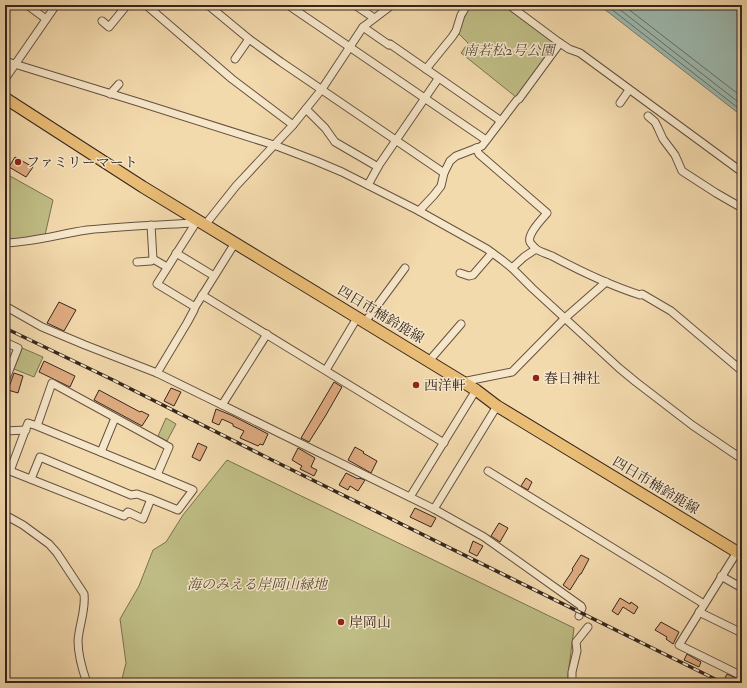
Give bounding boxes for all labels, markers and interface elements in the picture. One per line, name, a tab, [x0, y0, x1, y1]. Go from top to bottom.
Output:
park label: 南若松2号公園	[463, 42, 557, 59]
place label: ファミリーマート	[26, 154, 138, 171]
marker: ファミリーマート	[13, 157, 23, 167]
street label: 四日市楠鈴鹿線	[334, 282, 427, 347]
place label: 春日神社	[544, 370, 600, 387]
marker: 春日神社	[531, 373, 541, 383]
place label: 西洋軒	[424, 377, 466, 394]
marker: 西洋軒	[411, 380, 421, 390]
street label: 四日市楠鈴鹿線	[609, 453, 702, 518]
park label: 海のみえる岸岡山緑地	[187, 576, 329, 593]
place label: 岸岡山	[349, 614, 391, 631]
marker: 岸岡山	[336, 617, 346, 627]

